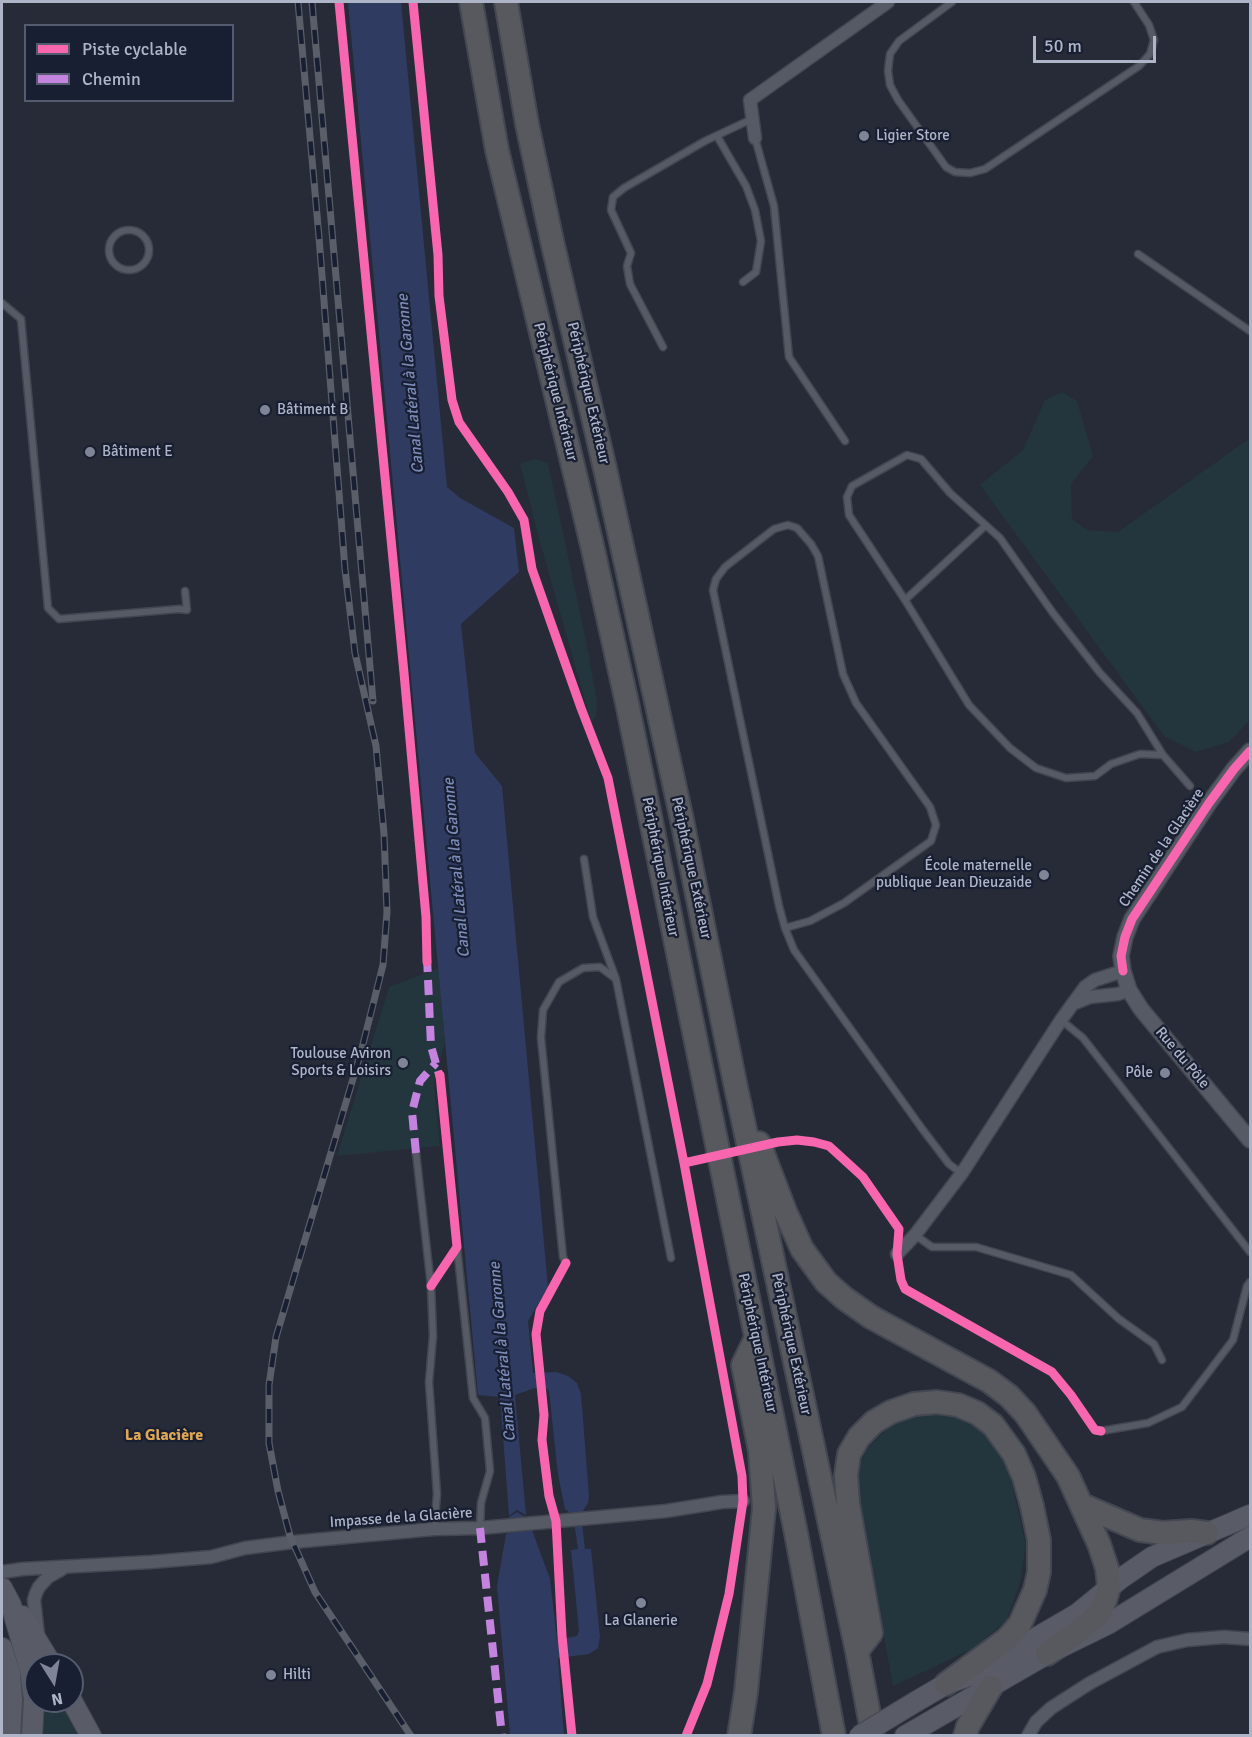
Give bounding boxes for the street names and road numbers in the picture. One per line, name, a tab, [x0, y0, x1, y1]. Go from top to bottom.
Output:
street label: Périphérique Extérieur	[563, 320, 613, 466]
street label: Périphérique Intérieur	[529, 321, 581, 463]
street label: Chemin de la Glacière	[1116, 785, 1208, 911]
street label: Périphérique Extérieur	[667, 795, 715, 941]
street label: Périphérique Intérieur	[638, 796, 682, 938]
street label: Rue du Pôle	[1151, 1024, 1213, 1092]
street label: Périphérique Extérieur	[767, 1271, 815, 1417]
street label: Périphérique Intérieur	[733, 1272, 781, 1414]
street label: Impasse de la Glacière	[329, 1504, 473, 1532]

